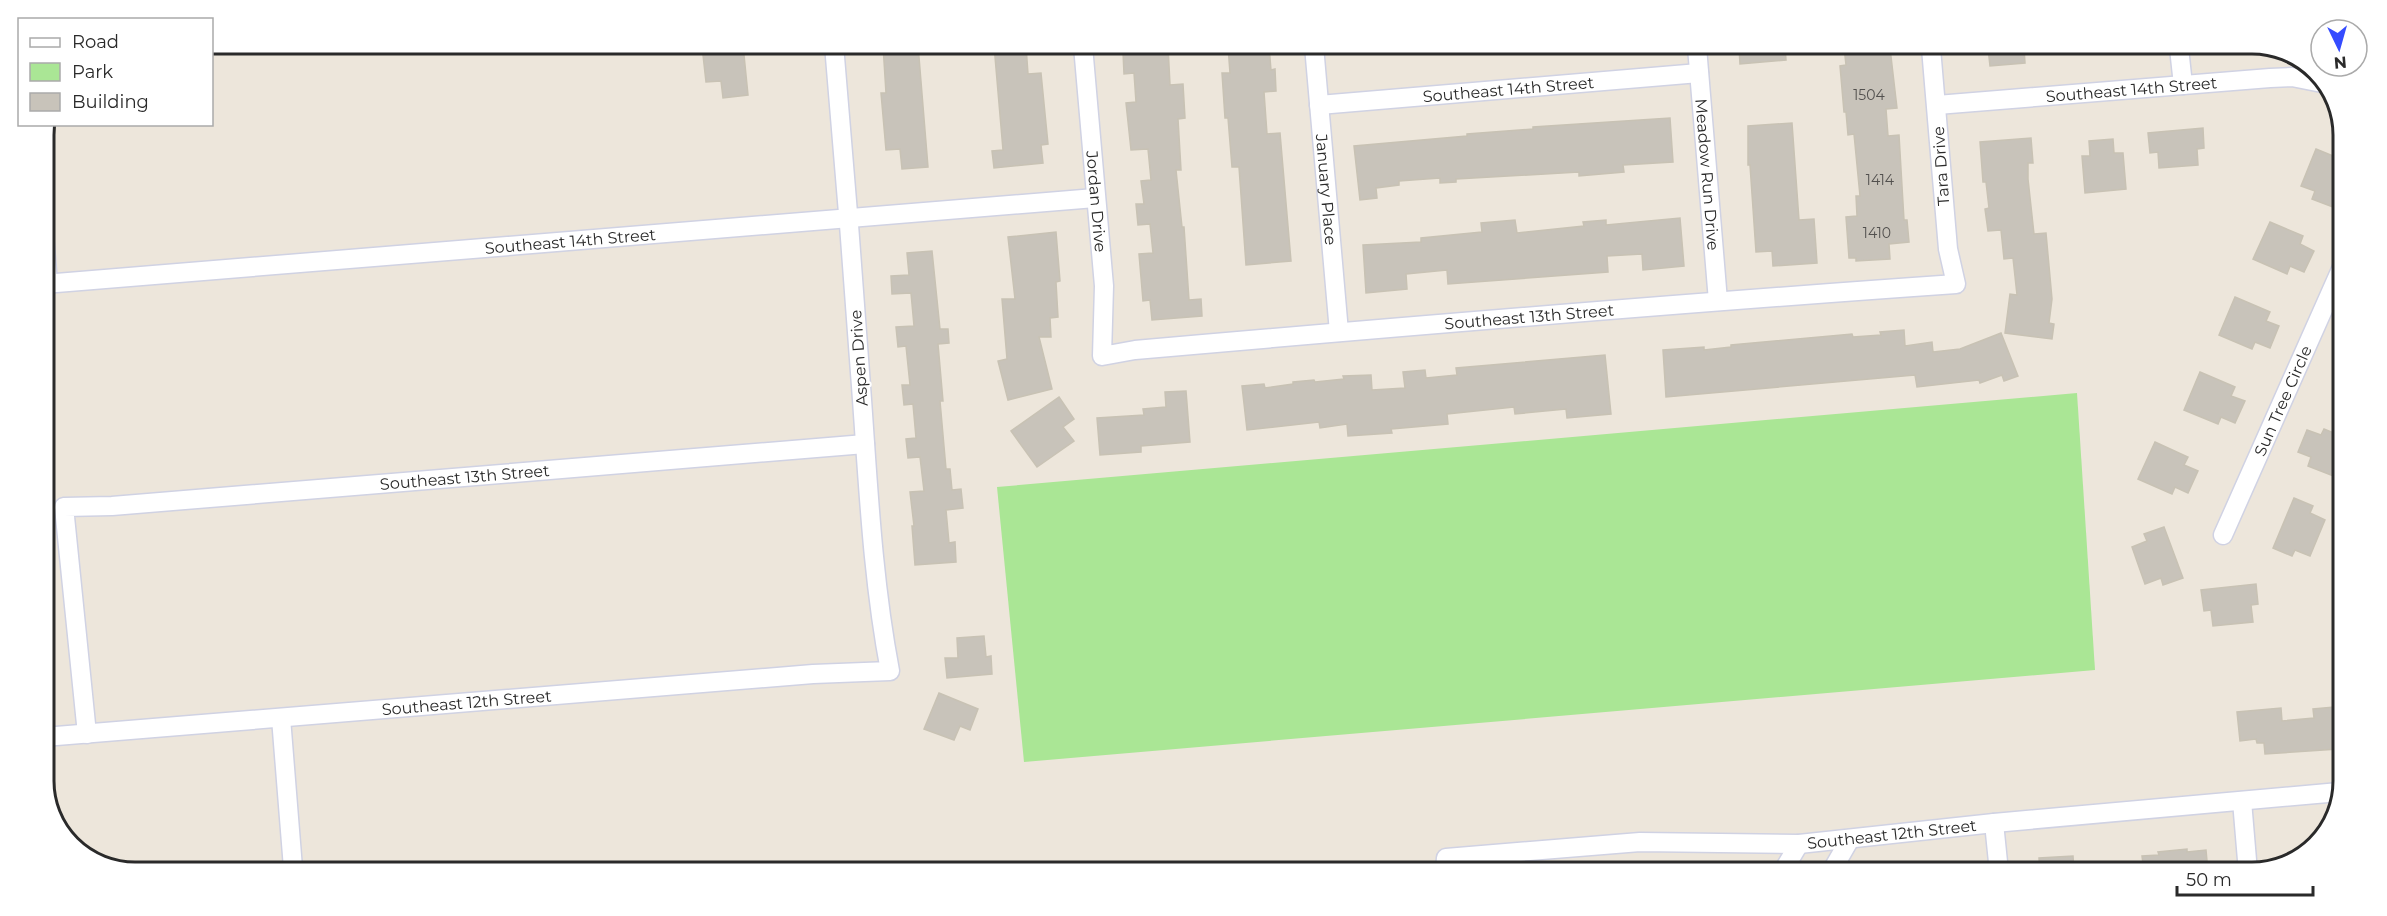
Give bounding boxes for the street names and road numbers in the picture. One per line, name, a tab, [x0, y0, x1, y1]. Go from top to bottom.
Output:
street label: Southeast 14th Street	[1422, 72, 1595, 106]
street label: Southeast 14th Street	[2045, 73, 2218, 106]
street label: Meadow Run Drive	[1692, 98, 1723, 251]
street label: Tara Drive	[1929, 126, 1953, 206]
street label: January Place	[1312, 132, 1341, 246]
street label: Jordan Drive	[1083, 149, 1110, 253]
street label: Southeast 14th Street	[484, 224, 657, 257]
street label: Southeast 13th Street	[1444, 300, 1615, 333]
street label: Aspen Drive	[846, 309, 872, 407]
street label: Sun Tree Circle	[2250, 342, 2316, 459]
street label: Southeast 13th Street	[379, 460, 551, 493]
street label: Southeast 12th Street	[381, 686, 553, 719]
street label: Southeast 12th Street	[1806, 815, 1978, 853]

